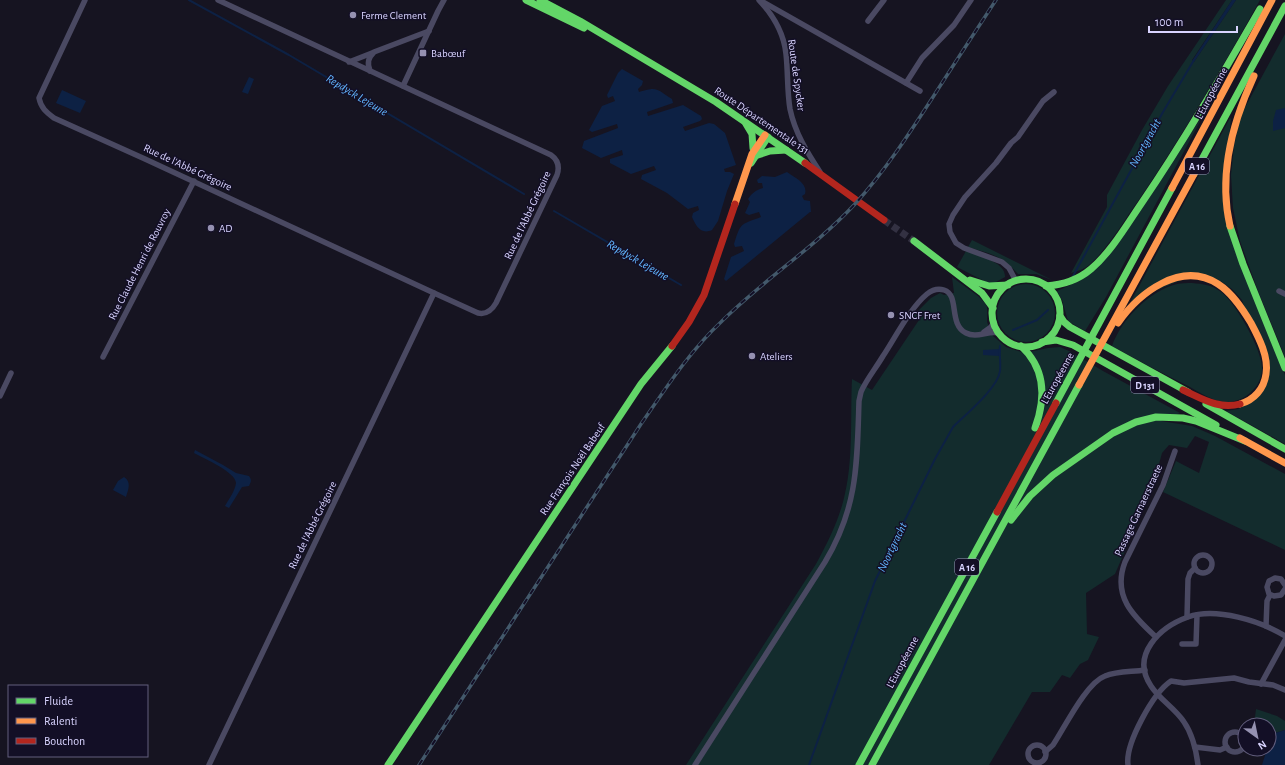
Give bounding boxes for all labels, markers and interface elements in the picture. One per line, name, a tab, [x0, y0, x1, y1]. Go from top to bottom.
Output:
scale bar	[1149, 8, 1237, 34]
marker: Ferme Clement	[348, 10, 358, 20]
place label: Ferme Clement	[361, 10, 427, 21]
text: 100 m	[1155, 16, 1183, 28]
street label: Route de Spycker	[786, 38, 807, 112]
marker: Babœuf	[418, 48, 428, 58]
place label: Babœuf	[431, 48, 466, 59]
street label: L'Européenne	[1193, 66, 1230, 121]
water label: Repdyck Lejeune	[324, 72, 390, 119]
street label: Route Départementale 131	[712, 85, 811, 156]
water label: Noortgracht	[1127, 117, 1163, 169]
street label: Rue de l'Abbé Grégoire	[142, 142, 234, 193]
road number: A 16	[1185, 158, 1209, 174]
street label: Rue de l'Abbé Grégoire	[502, 169, 553, 261]
street label: Rue Claude Henri de Rouvroy	[107, 207, 172, 322]
marker: AD	[206, 223, 216, 233]
place label: AD	[219, 223, 232, 234]
water label: Repdyck Lejeune	[604, 237, 671, 284]
marker: SNCF Fret	[886, 310, 896, 320]
place label: SNCF Fret	[899, 310, 941, 321]
marker: Ateliers	[747, 351, 757, 361]
place label: Ateliers	[760, 351, 793, 362]
street label: L'Européenne	[1039, 351, 1076, 406]
road number: D 131	[1131, 377, 1159, 393]
street label: Rue François Noël Babeuf	[538, 421, 608, 517]
street label: Passage Garnaerstraete	[1112, 463, 1165, 558]
street label: Rue de l'Abbé Grégoire	[286, 480, 339, 571]
water label: Noortgracht	[875, 520, 909, 574]
road number: A 16	[955, 559, 979, 575]
street label: L'Européenne	[884, 635, 921, 690]
legend	[8, 685, 148, 757]
text: Fluide	[44, 695, 73, 707]
text: Ralenti	[44, 715, 77, 727]
north arrow	[1237, 717, 1277, 757]
text: Bouchon	[44, 735, 85, 747]
text: N	[1256, 738, 1268, 752]

